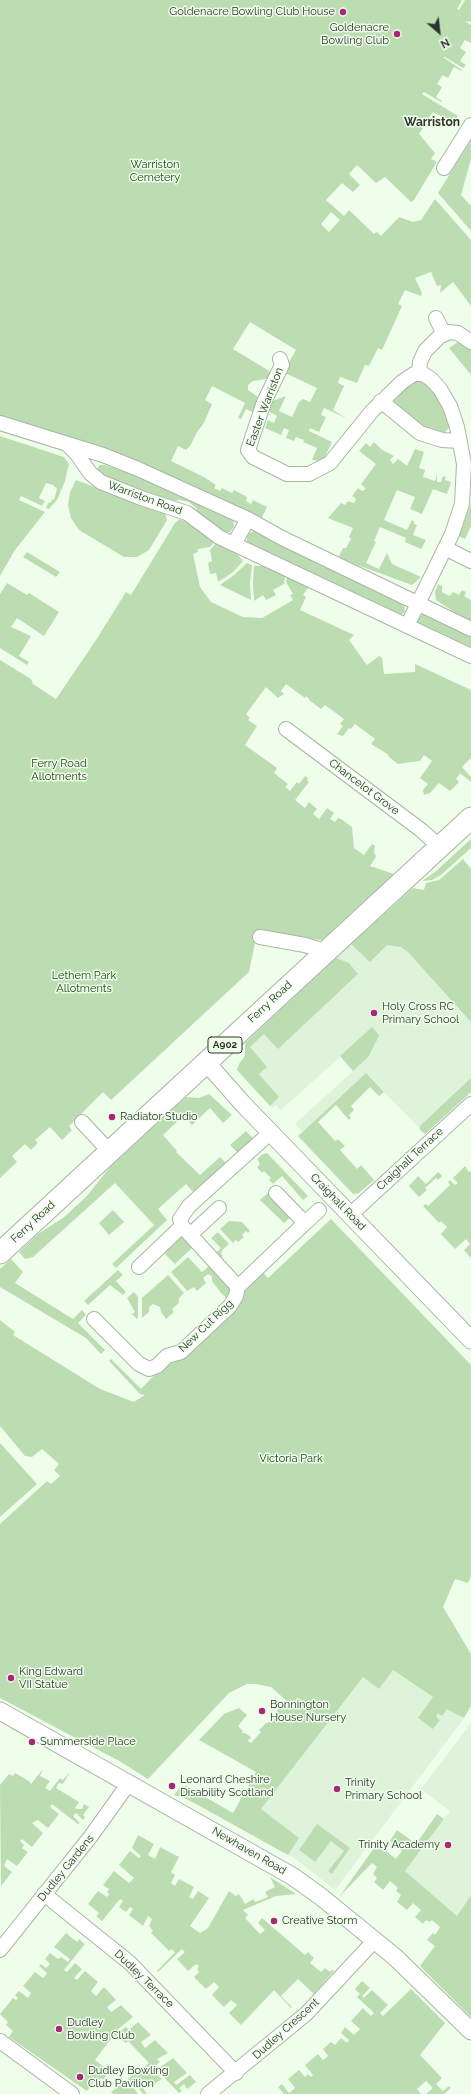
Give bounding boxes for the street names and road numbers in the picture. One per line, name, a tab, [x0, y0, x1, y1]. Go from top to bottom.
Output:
street label: Easter Warriston	[244, 366, 286, 448]
street label: Warriston Road	[106, 478, 184, 518]
street label: Chancelot Grove	[326, 756, 402, 818]
street label: Ferry Road	[245, 978, 295, 1026]
road number: A902	[208, 1037, 242, 1053]
street label: Craighall Terrace	[374, 1125, 446, 1193]
street label: Craighall Road	[307, 1171, 369, 1233]
street label: Ferry Road	[8, 1198, 58, 1246]
street label: New Cut Rigg	[176, 1297, 236, 1355]
street label: Newhaven Road	[209, 1824, 289, 1878]
street label: Dudley Gardens	[35, 1832, 97, 1904]
street label: Dudley Terrace	[112, 1947, 176, 2011]
street label: Dudley Crescent	[250, 1996, 322, 2062]

